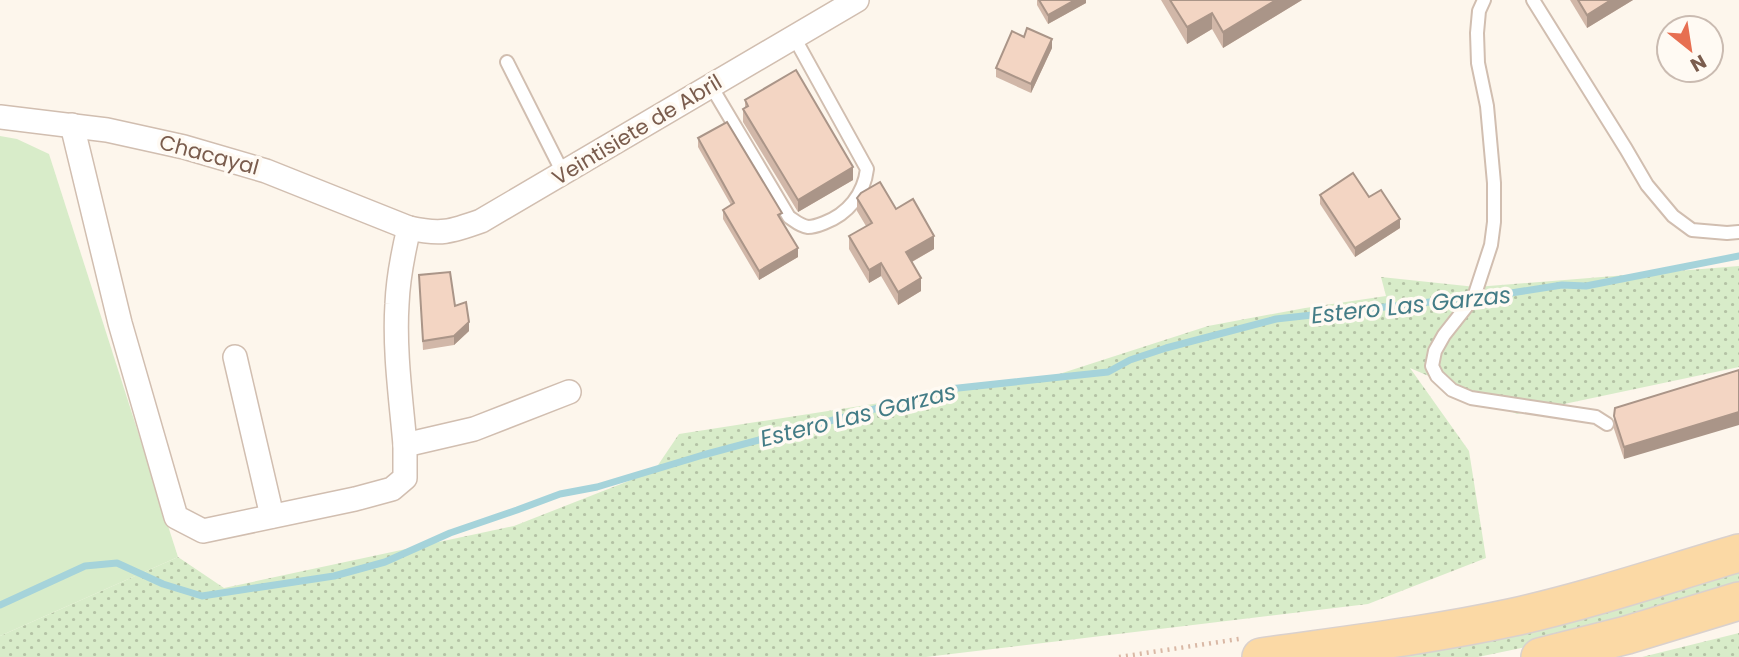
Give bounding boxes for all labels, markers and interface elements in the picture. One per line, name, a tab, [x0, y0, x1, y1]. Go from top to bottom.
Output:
north arrow	[1655, 14, 1725, 84]
text: N	[1685, 48, 1711, 79]
street label: Veintisiete de Abril	[546, 67, 727, 192]
street label: Chacayal	[156, 127, 262, 182]
water label: Estero Las Garzas	[1309, 279, 1513, 331]
water label: Estero Las Garzas	[757, 375, 959, 455]

